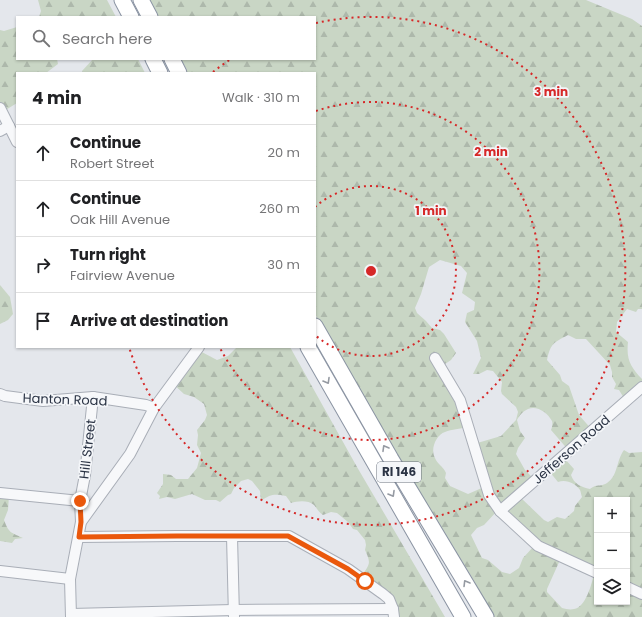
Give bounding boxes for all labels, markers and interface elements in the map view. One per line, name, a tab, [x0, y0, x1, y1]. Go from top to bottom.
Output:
search box	[16, 16, 316, 60]
icon: search	[30, 27, 52, 49]
text: Search here	[62, 28, 152, 49]
text: 3 min	[534, 83, 568, 100]
text: 4 min	[32, 86, 82, 110]
text: Walk · 310 m	[222, 88, 300, 107]
text: Continue	[70, 132, 141, 153]
icon: ahead	[32, 142, 54, 164]
text: 20 m	[267, 143, 300, 162]
text: 2 min	[474, 143, 508, 160]
text: Robert Street	[70, 154, 154, 173]
text: Continue	[70, 188, 141, 209]
icon: ahead	[32, 198, 54, 220]
text: 260 m	[259, 199, 300, 218]
text: 1 min	[415, 202, 447, 219]
text: Oak Hill Avenue	[70, 210, 170, 229]
text: Turn right	[70, 244, 146, 265]
icon: right	[32, 254, 54, 276]
text: 30 m	[267, 255, 300, 274]
centre of rings	[364, 264, 378, 278]
text: Fairview Avenue	[70, 266, 175, 285]
icon: arrive	[32, 310, 54, 332]
text: Arrive at destination	[70, 310, 228, 331]
one-way arrow	[323, 377, 330, 384]
street label: Hanton Road	[22, 389, 108, 410]
street label: Jefferson Road	[528, 410, 614, 488]
street label: Hill Street	[74, 418, 101, 480]
one-way arrow	[383, 445, 390, 452]
road number: RI 146	[377, 462, 421, 482]
one-way arrow	[388, 489, 395, 497]
route end	[71, 492, 89, 510]
map controls	[594, 497, 630, 605]
button: +	[594, 497, 630, 533]
button: −	[594, 533, 630, 569]
button: layers	[594, 569, 630, 605]
route start	[356, 572, 374, 590]
one-way arrow	[463, 580, 470, 588]

